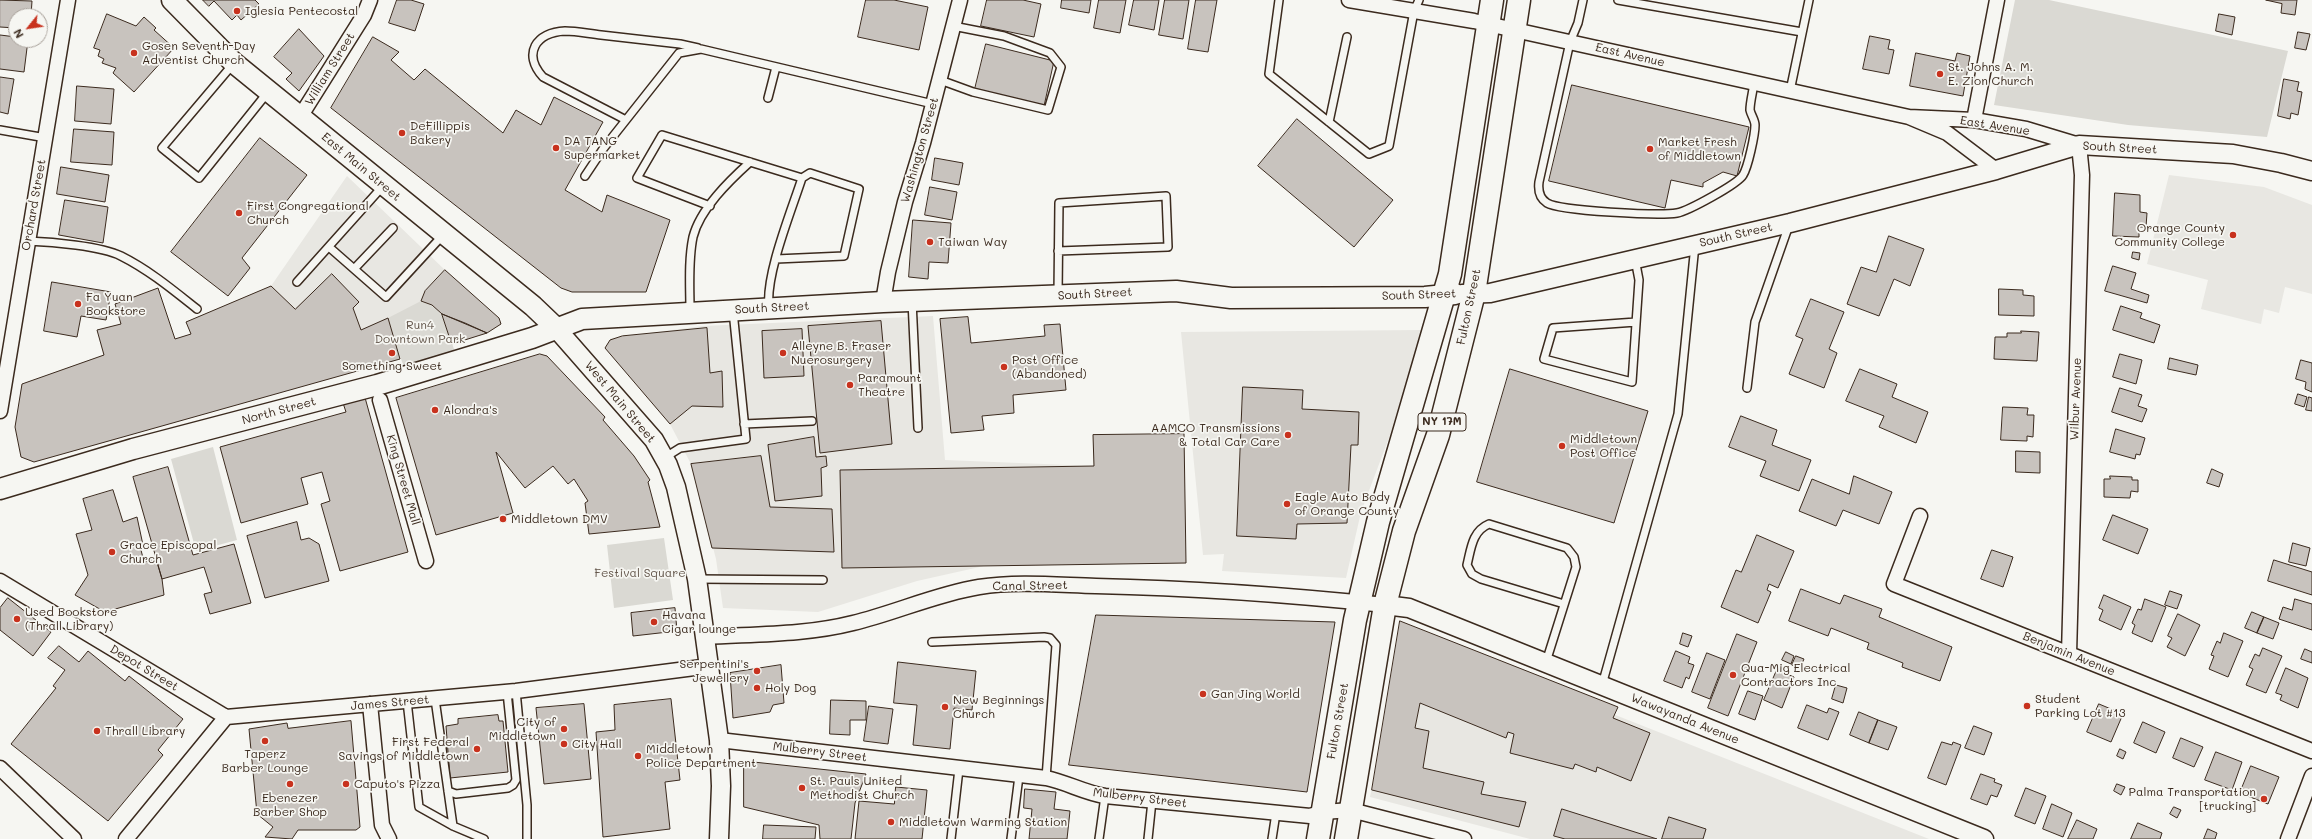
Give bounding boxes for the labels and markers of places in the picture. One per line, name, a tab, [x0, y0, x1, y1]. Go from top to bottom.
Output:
place label: Iglesia Pentecostal	[245, 4, 358, 18]
marker: Iglesia Pentecostal	[232, 6, 242, 16]
place label: Gosen Seventh-Day Adventist Church	[142, 39, 255, 67]
marker: Gosen Seventh-Day Adventist Church	[129, 48, 139, 58]
place label: St. Johns A. M. E. Zion Church	[1948, 60, 2033, 88]
marker: St. Johns A. M. E. Zion Church	[1935, 69, 1945, 79]
place label: DeFillippis Bakery	[410, 119, 470, 147]
marker: DeFillippis Bakery	[397, 128, 407, 138]
place label: DA TANG Supermarket	[564, 134, 640, 162]
place label: Market Fresh of Middletown	[1658, 135, 1741, 163]
marker: DA TANG Supermarket	[551, 143, 561, 153]
marker: Market Fresh of Middletown	[1645, 144, 1655, 154]
place label: First Congregational Church	[247, 199, 369, 227]
marker: First Congregational Church	[234, 208, 244, 218]
place label: Orange County Community College	[2114, 221, 2225, 249]
marker: Orange County Community College	[2228, 230, 2238, 240]
place label: Taiwan Way	[938, 235, 1007, 249]
marker: Taiwan Way	[925, 237, 935, 247]
place label: Fa Yuan Bookstore	[86, 290, 146, 318]
marker: Fa Yuan Bookstore	[73, 299, 83, 309]
place label: Alleyne B. Fraser Nuerosurgery	[791, 339, 891, 367]
marker: Something Sweet	[387, 348, 397, 358]
marker: Alleyne B. Fraser Nuerosurgery	[778, 348, 788, 358]
place label: Post Office (Abandoned)	[1012, 353, 1087, 381]
place label: Something Sweet	[342, 359, 442, 373]
marker: Post Office (Abandoned)	[999, 362, 1009, 372]
place label: Paramount Theatre	[858, 371, 921, 399]
marker: Paramount Theatre	[845, 380, 855, 390]
place label: Alondra's	[443, 403, 498, 417]
marker: Alondra's	[430, 405, 440, 415]
place label: AAMCO Transmissions & Total Car Care	[1151, 421, 1280, 449]
marker: AAMCO Transmissions & Total Car Care	[1283, 430, 1293, 440]
place label: Middletown Post Office	[1570, 432, 1637, 460]
marker: Middletown Post Office	[1557, 441, 1567, 451]
place label: Eagle Auto Body of Orange County	[1295, 490, 1399, 518]
marker: Eagle Auto Body of Orange County	[1282, 499, 1292, 509]
place label: Middletown DMV	[511, 512, 608, 526]
marker: Middletown DMV	[498, 514, 508, 524]
place label: Grace Episcopal Church	[120, 538, 217, 566]
marker: Grace Episcopal Church	[107, 547, 117, 557]
place label: Used Bookstore (Thrall Library)	[25, 605, 117, 633]
place label: Havana Cigar lounge	[662, 608, 736, 636]
marker: Used Bookstore (Thrall Library)	[12, 614, 22, 624]
marker: Havana Cigar lounge	[649, 617, 659, 627]
place label: Serpentini's Jewellery	[680, 657, 749, 685]
place label: Qua-Mig Electrical Contractors Inc	[1741, 661, 1850, 689]
marker: Serpentini's Jewellery	[752, 666, 762, 676]
marker: Qua-Mig Electrical Contractors Inc	[1728, 670, 1738, 680]
place label: Holy Dog	[765, 681, 816, 695]
marker: Holy Dog	[752, 683, 762, 693]
place label: Gan Jing World	[1211, 687, 1300, 701]
marker: Gan Jing World	[1198, 689, 1208, 699]
place label: Student Parking Lot #13	[2035, 692, 2126, 720]
place label: New Beginnings Church	[953, 693, 1044, 721]
marker: Student Parking Lot #13	[2022, 701, 2032, 711]
marker: New Beginnings Church	[940, 702, 950, 712]
place label: City of Middletown	[489, 715, 556, 743]
place label: Thrall Library	[105, 724, 185, 738]
marker: City of Middletown	[559, 724, 569, 734]
marker: Thrall Library	[92, 726, 102, 736]
place label: First Federal Savings of Middletown	[339, 735, 469, 763]
marker: Taperz Barber Lounge	[260, 736, 270, 746]
place label: City Hall	[572, 737, 622, 751]
marker: City Hall	[559, 739, 569, 749]
place label: Middletown Police Department	[646, 742, 756, 770]
marker: First Federal Savings of Middletown	[472, 744, 482, 754]
place label: Taperz Barber Lounge	[222, 747, 308, 775]
marker: Middletown Police Department	[633, 751, 643, 761]
place label: St. Pauls United Methodist Church	[810, 774, 914, 802]
place label: Caputo's Pizza	[354, 777, 441, 791]
marker: Ebenezer Barber Shop	[285, 779, 295, 789]
marker: Caputo's Pizza	[341, 779, 351, 789]
marker: St. Pauls United Methodist Church	[797, 783, 807, 793]
place label: Palma Transportation [trucking]	[2129, 785, 2256, 813]
place label: Ebenezer Barber Shop	[253, 791, 327, 819]
marker: Palma Transportation [trucking]	[2259, 794, 2269, 804]
place label: Middletown Warming Station	[899, 815, 1067, 829]
marker: Middletown Warming Station	[886, 817, 896, 827]

